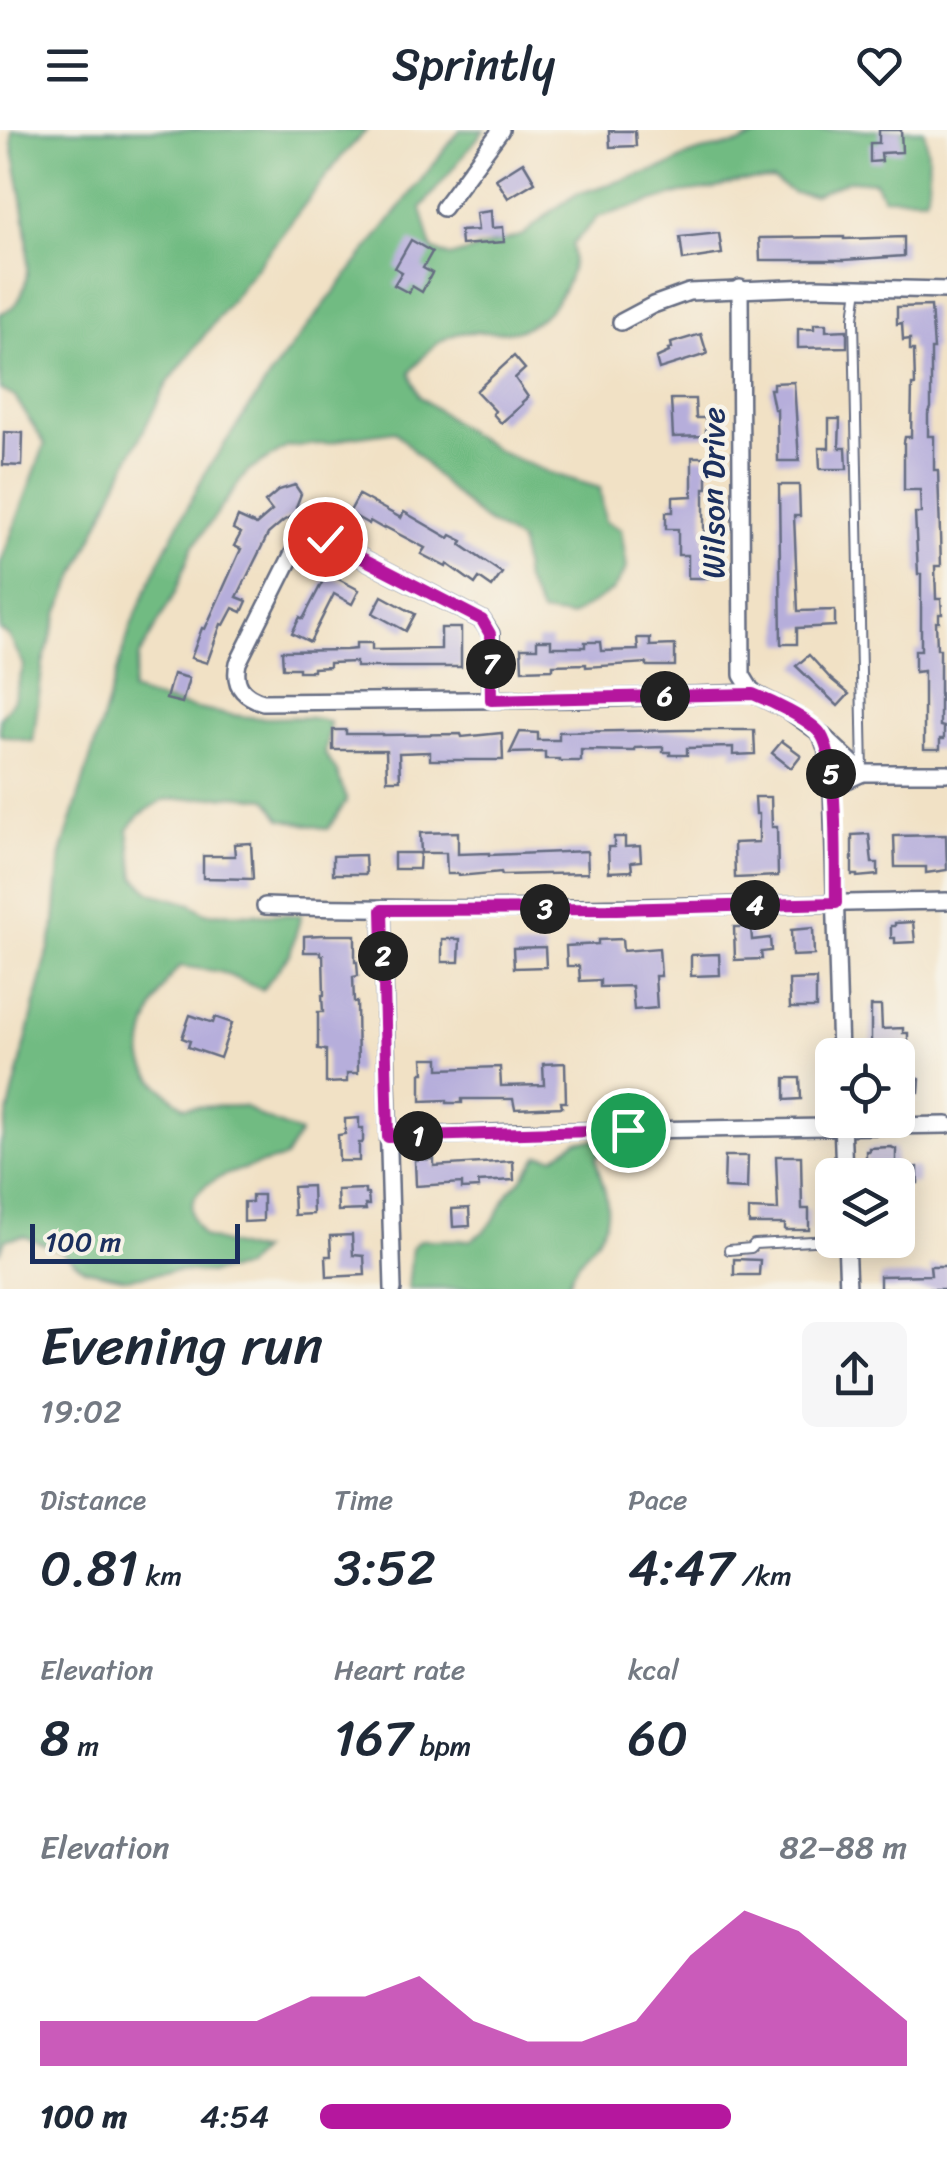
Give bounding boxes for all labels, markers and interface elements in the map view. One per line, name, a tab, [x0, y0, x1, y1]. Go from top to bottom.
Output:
text: Sprintly	[392, 25, 555, 105]
icon: menu	[40, 38, 95, 93]
icon: heart	[852, 38, 907, 93]
street label: Wilson Drive	[685, 407, 742, 579]
pin	[283, 497, 368, 582]
icon: check	[298, 512, 353, 567]
pin: 7	[466, 639, 516, 689]
text: 7	[483, 639, 499, 688]
pin: 6	[640, 671, 690, 721]
text: 6	[657, 671, 673, 720]
pin: 5	[806, 749, 856, 799]
text: 5	[822, 749, 840, 798]
pin: 4	[730, 880, 780, 930]
text: 4	[746, 880, 764, 929]
pin: 3	[520, 884, 570, 934]
text: 3	[537, 884, 553, 933]
pin: 2	[358, 931, 408, 981]
text: 2	[375, 931, 391, 980]
map controls	[815, 1038, 915, 1258]
button: locate	[815, 1038, 915, 1138]
pin	[586, 1088, 671, 1173]
icon: arrive	[601, 1103, 656, 1158]
pin: 1	[393, 1111, 443, 1161]
text: 1	[412, 1111, 424, 1160]
button: layers	[815, 1158, 915, 1258]
text: 100 m	[45, 1217, 121, 1266]
scale bar	[30, 1219, 240, 1264]
text: Evening run	[40, 1297, 323, 1394]
button: share	[802, 1322, 907, 1427]
text: 19:02	[40, 1383, 122, 1440]
text: Distance	[40, 1475, 146, 1524]
text: Time	[334, 1475, 393, 1524]
text: Pace	[628, 1475, 687, 1524]
text: 0.81	[40, 1524, 138, 1613]
text: 3:52	[334, 1524, 436, 1613]
text: 4:47	[628, 1524, 734, 1613]
text: km	[138, 1551, 182, 1600]
text: /km	[734, 1551, 792, 1600]
text: Elevation	[40, 1645, 153, 1694]
text: Heart rate	[334, 1645, 465, 1694]
text: kcal	[628, 1645, 679, 1694]
text: 8	[40, 1694, 70, 1783]
text: 167	[334, 1694, 412, 1783]
text: 60	[628, 1694, 688, 1783]
text: m	[70, 1721, 99, 1770]
text: bpm	[412, 1721, 471, 1770]
text: Elevation	[40, 1819, 170, 1876]
text: 82–88 m	[780, 1819, 907, 1876]
text: 100 m	[40, 2088, 127, 2145]
text: 4:54	[200, 2088, 269, 2145]

